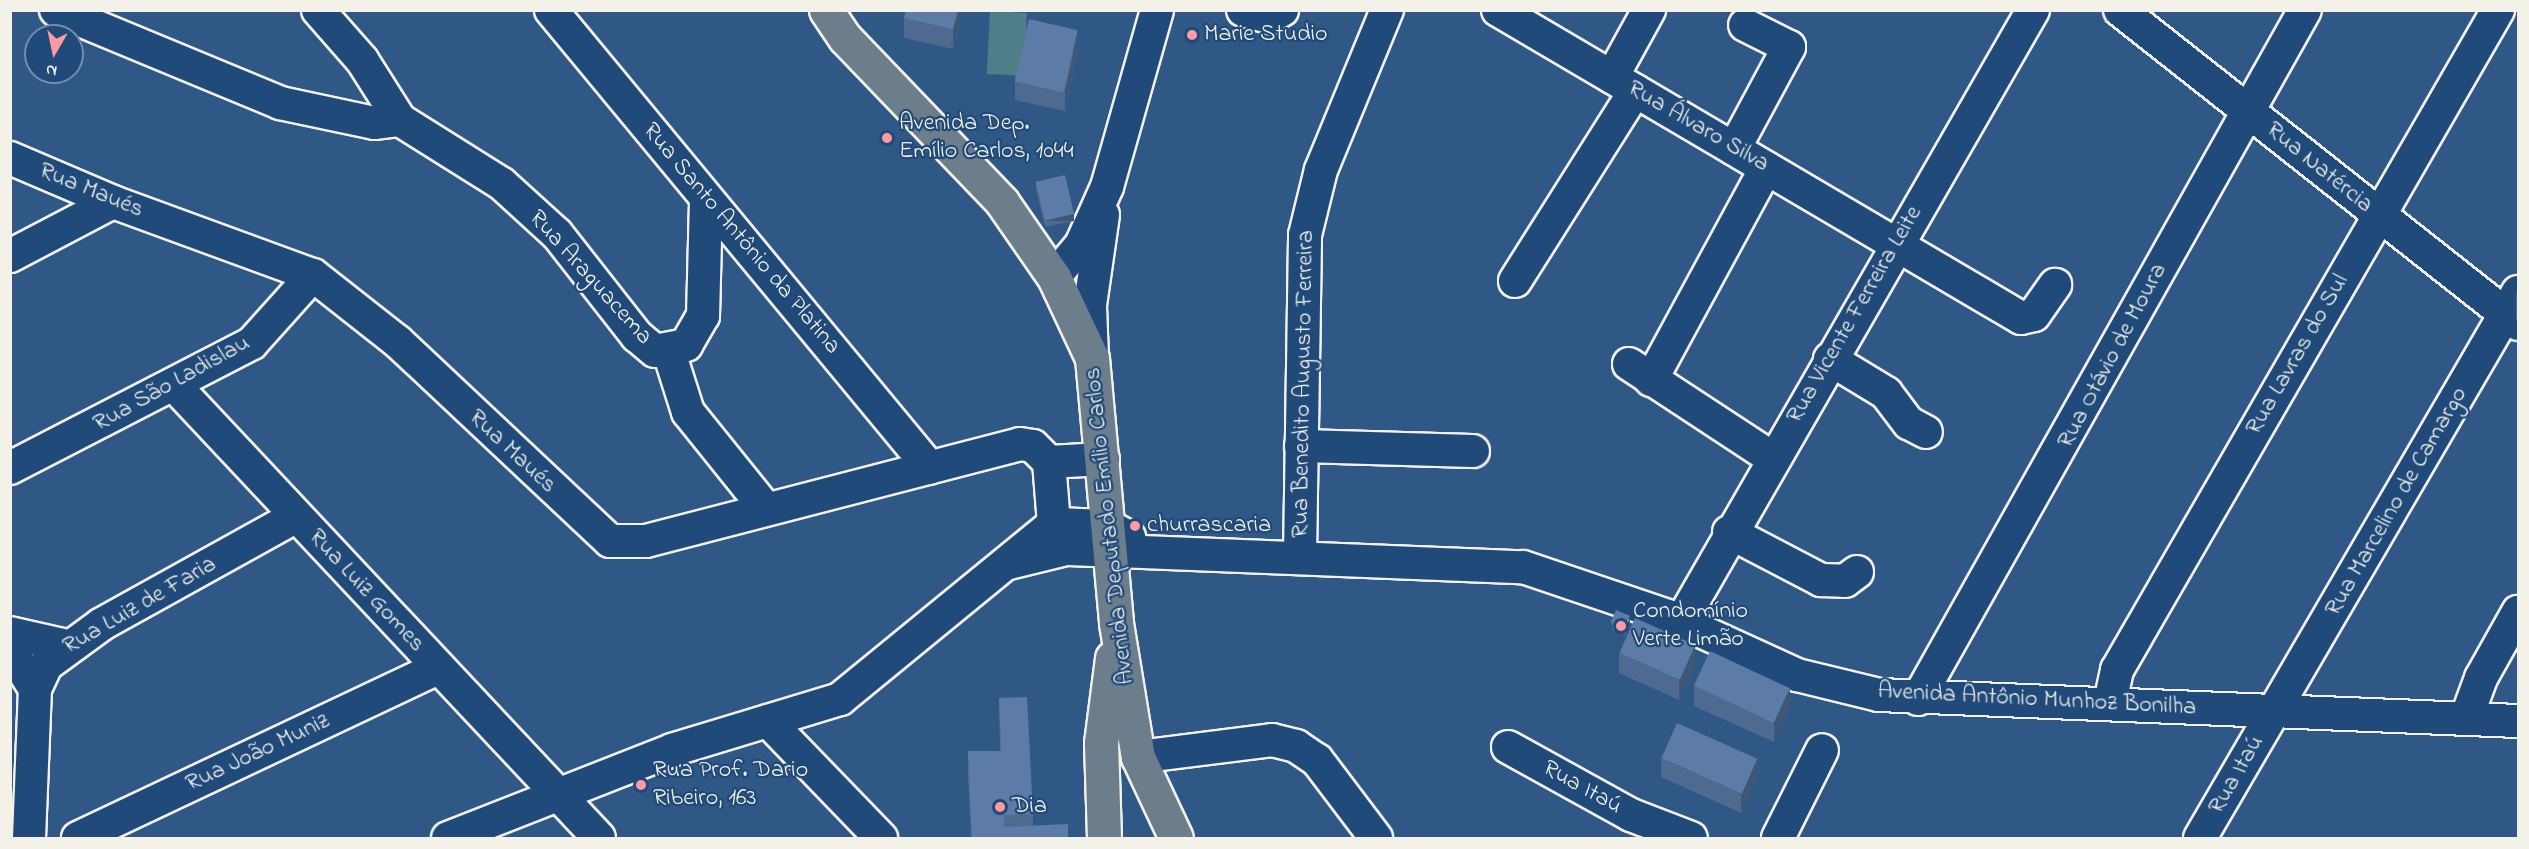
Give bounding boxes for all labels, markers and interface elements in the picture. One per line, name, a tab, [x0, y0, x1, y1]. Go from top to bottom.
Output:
place label: Marie Studio	[1204, 21, 1327, 49]
north arrow	[24, 24, 84, 84]
marker: Marie Studio	[1185, 28, 1199, 42]
text: N	[44, 57, 59, 83]
street label: Rua Álvaro Silva	[1622, 75, 1774, 179]
place label: Avenida Dep. Emílio Carlos, 1044	[899, 110, 1074, 166]
street label: Rua Natércia	[2260, 116, 2378, 220]
street label: Rua Santo Antônio da Platina	[636, 117, 846, 361]
marker: Avenida Dep. Emílio Carlos, 1044	[880, 131, 894, 145]
street label: Rua Maués	[35, 157, 147, 225]
street label: Rua Vicente Ferreira Leite	[1781, 201, 1929, 429]
street label: Rua Araguacema	[522, 205, 658, 351]
street label: Rua Benedito Augusto Ferreira	[1287, 230, 1321, 538]
street label: Rua Otávio de Moura	[2052, 259, 2174, 453]
street label: Rua Lavras do Sul	[2240, 270, 2356, 440]
street label: Rua São Ladislau	[89, 329, 255, 439]
street label: Avenida Deputado Emílio Carlos	[1079, 366, 1141, 686]
street label: Rua Marcelino de Camargo	[2320, 382, 2474, 622]
street label: Rua Maués	[462, 404, 562, 500]
place label: churrascaria	[1147, 512, 1271, 540]
marker: churrascaria	[1128, 519, 1142, 533]
street label: Rua Luiz Gomes	[302, 523, 430, 659]
street label: Rua Luiz de Faria	[58, 550, 222, 662]
place label: Condomínio Verte Limão	[1633, 598, 1748, 654]
marker: Condomínio Verte Limão	[1614, 619, 1628, 633]
street label: Avenida Antônio Munhoz Bonilha	[1877, 677, 2197, 723]
street label: Rua João Muniz	[182, 707, 334, 799]
street label: Rua Itaú	[2203, 730, 2271, 820]
street label: Rua Itaú	[1537, 755, 1627, 821]
place label: Rua Prof. Dario Ribeiro, 163	[653, 757, 808, 813]
marker: Rua Prof. Dario Ribeiro, 163	[634, 778, 648, 792]
place label: Dia	[1012, 793, 1047, 821]
marker: Dia	[993, 800, 1007, 814]

